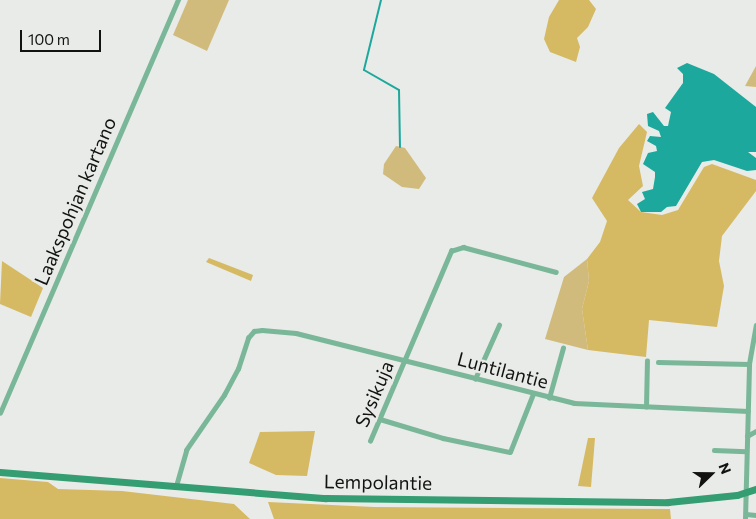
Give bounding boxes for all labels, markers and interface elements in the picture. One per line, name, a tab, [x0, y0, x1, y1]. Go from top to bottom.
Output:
scale bar	[22, 20, 104, 52]
text: 100 m	[28, 30, 70, 48]
street label: Laakspohjan kartano	[29, 114, 121, 288]
street label: Luntilantie	[455, 347, 551, 393]
street label: Sysikuja	[350, 357, 398, 431]
north arrow	[686, 449, 736, 499]
text: N	[716, 460, 735, 476]
street label: Lempolantie	[324, 470, 432, 494]

